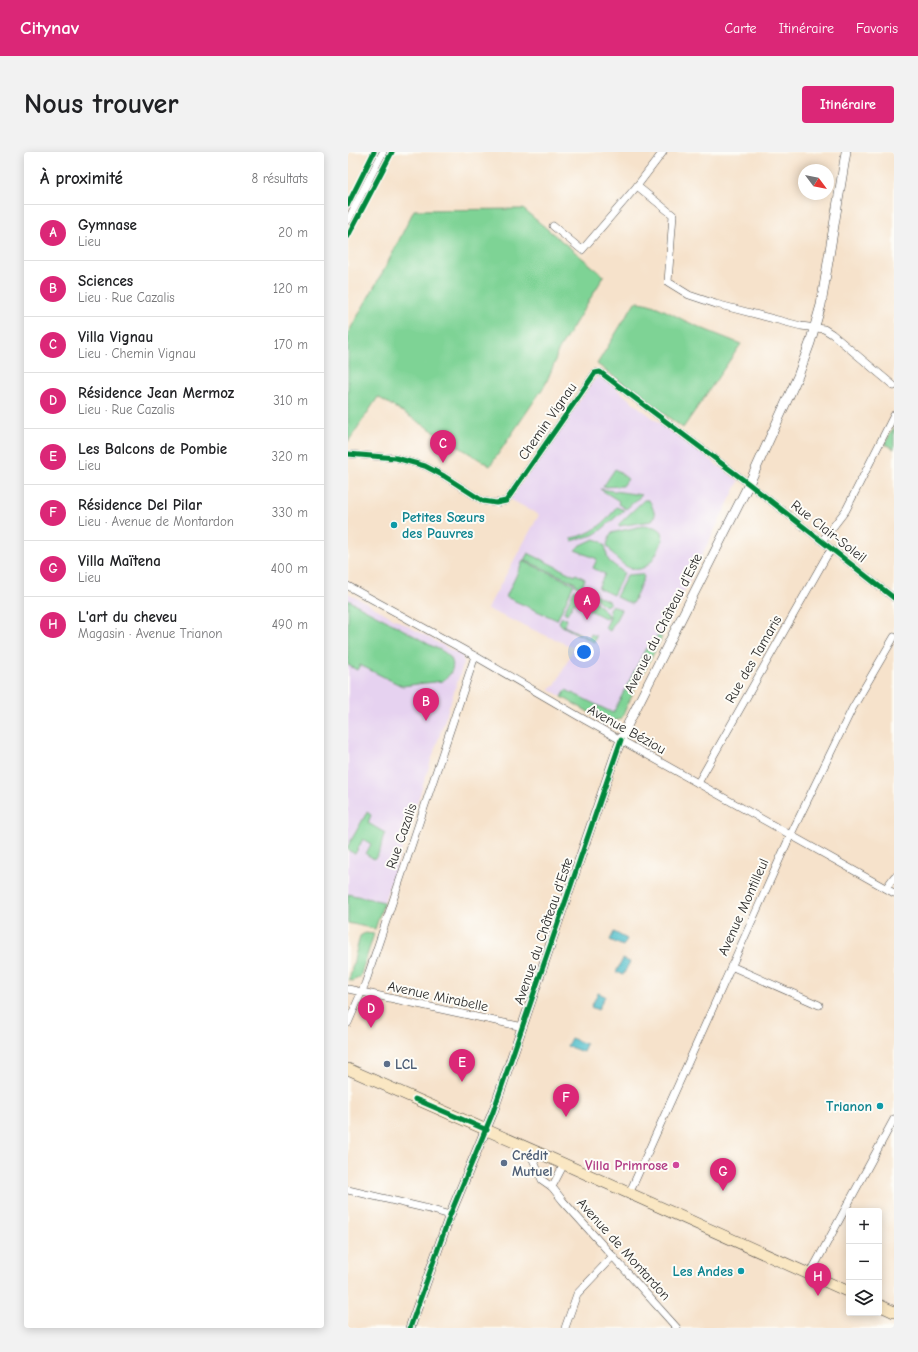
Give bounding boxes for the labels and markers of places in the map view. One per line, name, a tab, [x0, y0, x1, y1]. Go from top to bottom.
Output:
pin: C	[430, 430, 456, 463]
place label: Petites Sœurs des Pauvres	[402, 509, 485, 542]
marker: Petites Sœurs des Pauvres	[389, 520, 399, 530]
pin: A	[574, 587, 600, 620]
pin: B	[413, 688, 439, 721]
pin: D	[358, 995, 384, 1028]
pin: E	[449, 1049, 475, 1082]
place label: LCL	[395, 1056, 417, 1073]
marker: LCL	[382, 1059, 392, 1069]
pin: F	[553, 1084, 579, 1117]
place label: Trianon	[826, 1098, 872, 1115]
marker: Trianon	[875, 1101, 885, 1111]
place label: Crédit Mutuel	[512, 1147, 553, 1180]
place label: Villa Primrose	[585, 1157, 668, 1174]
marker: Crédit Mutuel	[499, 1158, 509, 1168]
pin: G	[710, 1158, 736, 1191]
marker: Villa Primrose	[671, 1160, 681, 1170]
place label: Les Andes	[673, 1263, 733, 1280]
pin: H	[805, 1263, 831, 1296]
marker: Les Andes	[736, 1266, 746, 1276]

